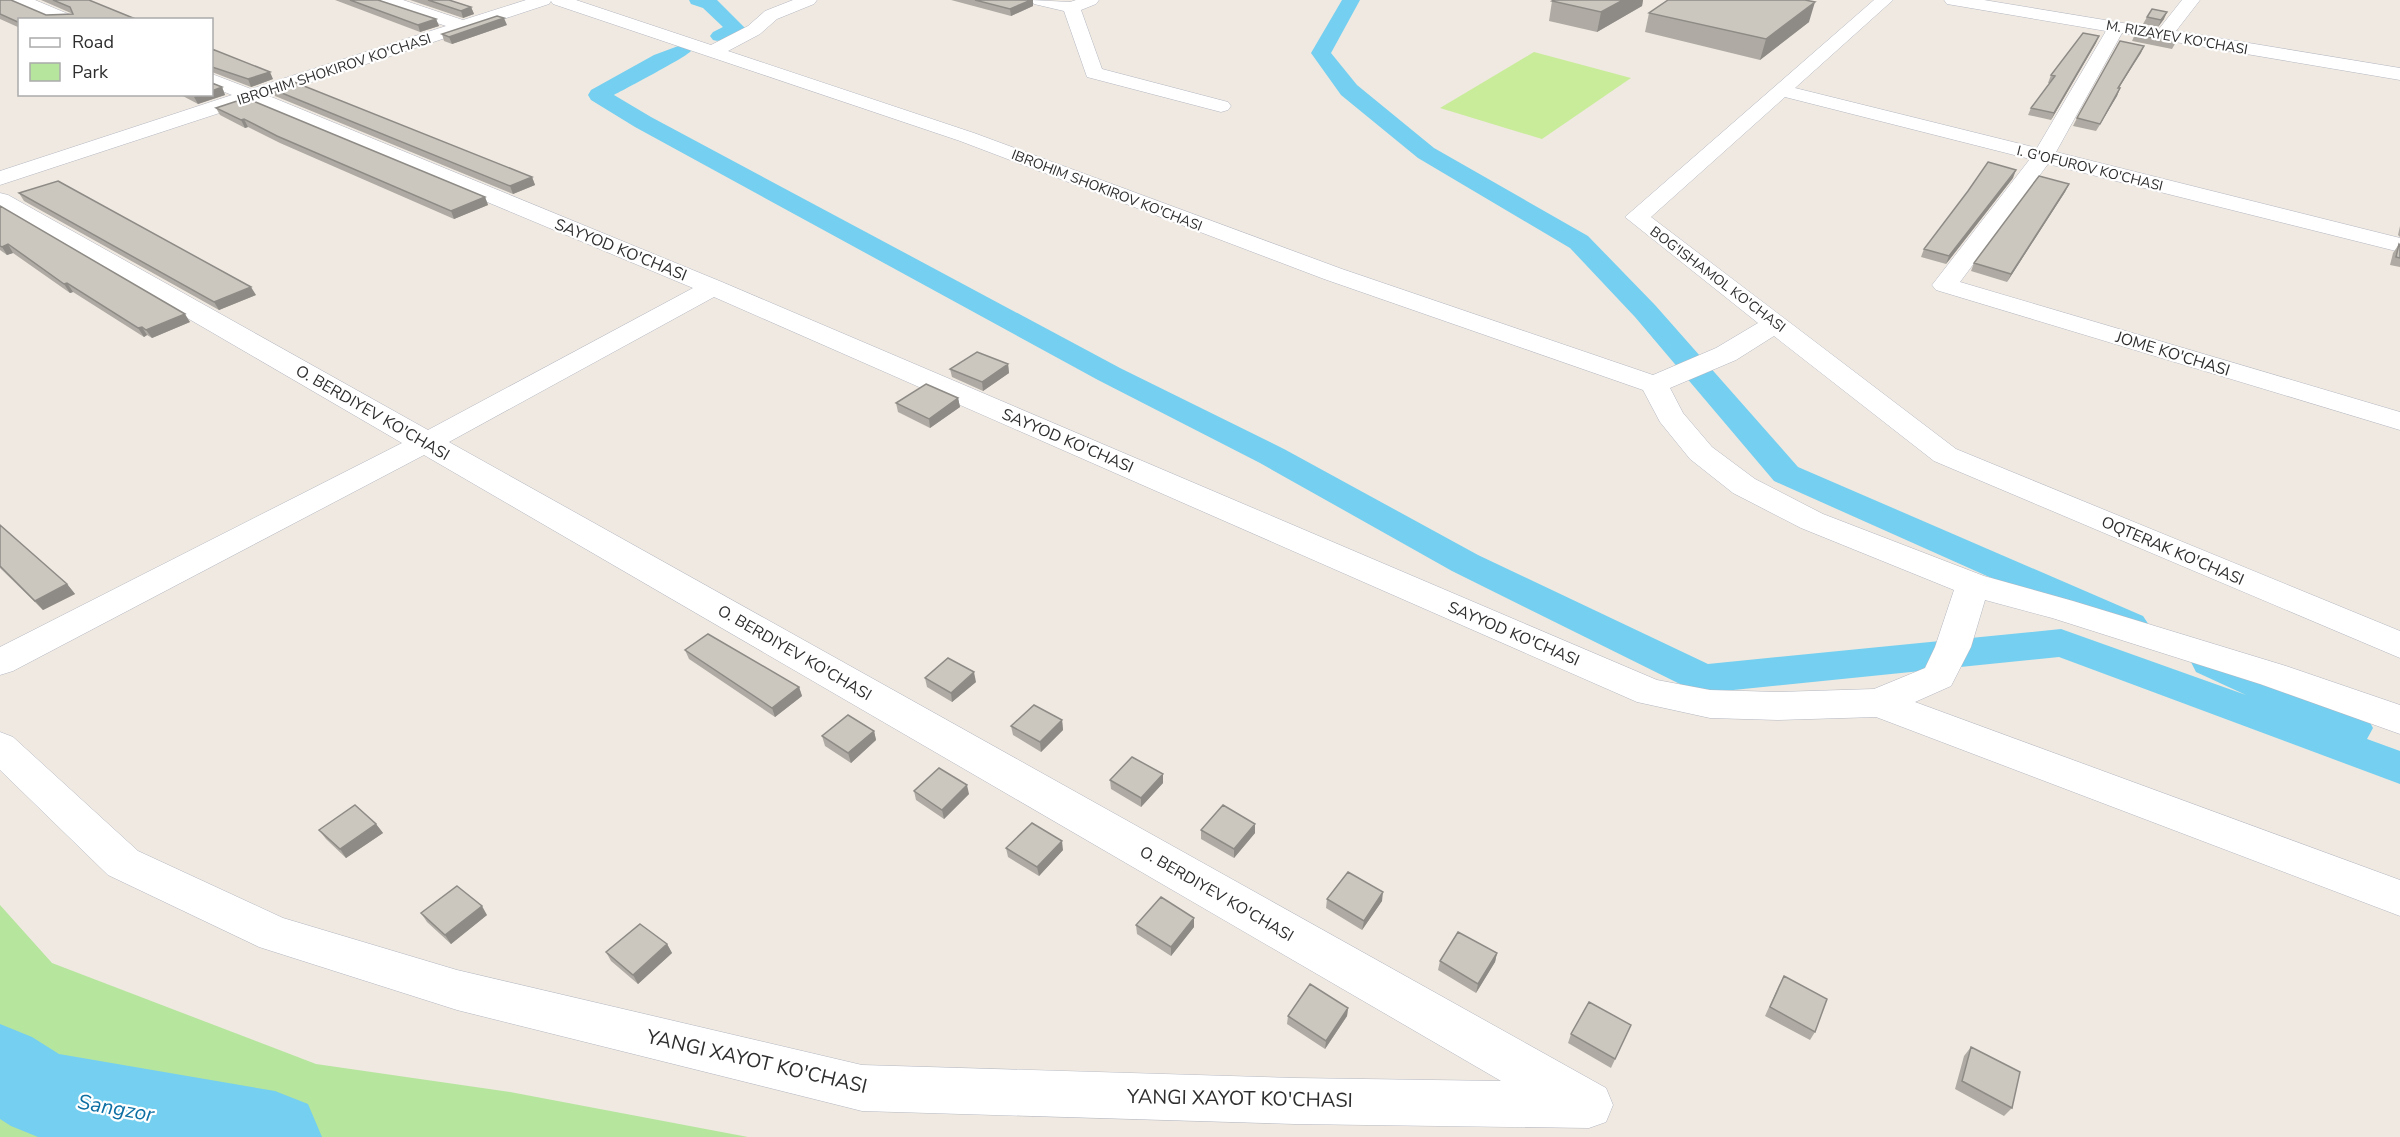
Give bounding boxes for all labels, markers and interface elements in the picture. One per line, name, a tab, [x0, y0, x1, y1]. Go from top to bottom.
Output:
street label: M. RIZAYEV KO'CHASI	[2105, 16, 2249, 59]
legend	[18, 18, 213, 96]
street label: IBROHIM SHOKIROV KO'CHASI	[235, 29, 434, 110]
text: Road	[72, 30, 114, 54]
text: Park	[72, 60, 109, 84]
street label: I. G'OFUROV KO'CHASI	[2015, 141, 2165, 196]
street label: IBROHIM SHOKIROV KO'CHASI	[1009, 145, 1205, 236]
street label: SAYYOD KO'CHASI	[551, 213, 690, 287]
street label: BOG'ISHAMOL KO'CHASI	[1646, 222, 1789, 337]
street label: JOME KO'CHASI	[2112, 326, 2233, 382]
street label: O. BERDIYEV KO'CHASI	[292, 360, 453, 466]
street label: SAYYOD KO'CHASI	[998, 403, 1137, 479]
street label: OQTERAK KO'CHASI	[2098, 511, 2247, 591]
street label: SAYYOD KO'CHASI	[1444, 596, 1583, 672]
street label: O. BERDIYEV KO'CHASI	[714, 600, 875, 706]
street label: O. BERDIYEV KO'CHASI	[1136, 841, 1297, 947]
street label: YANGI XAYOT KO'CHASI	[643, 1023, 870, 1100]
street label: YANGI XAYOT KO'CHASI	[1126, 1083, 1353, 1114]
water label: Sangzor	[76, 1088, 157, 1129]

